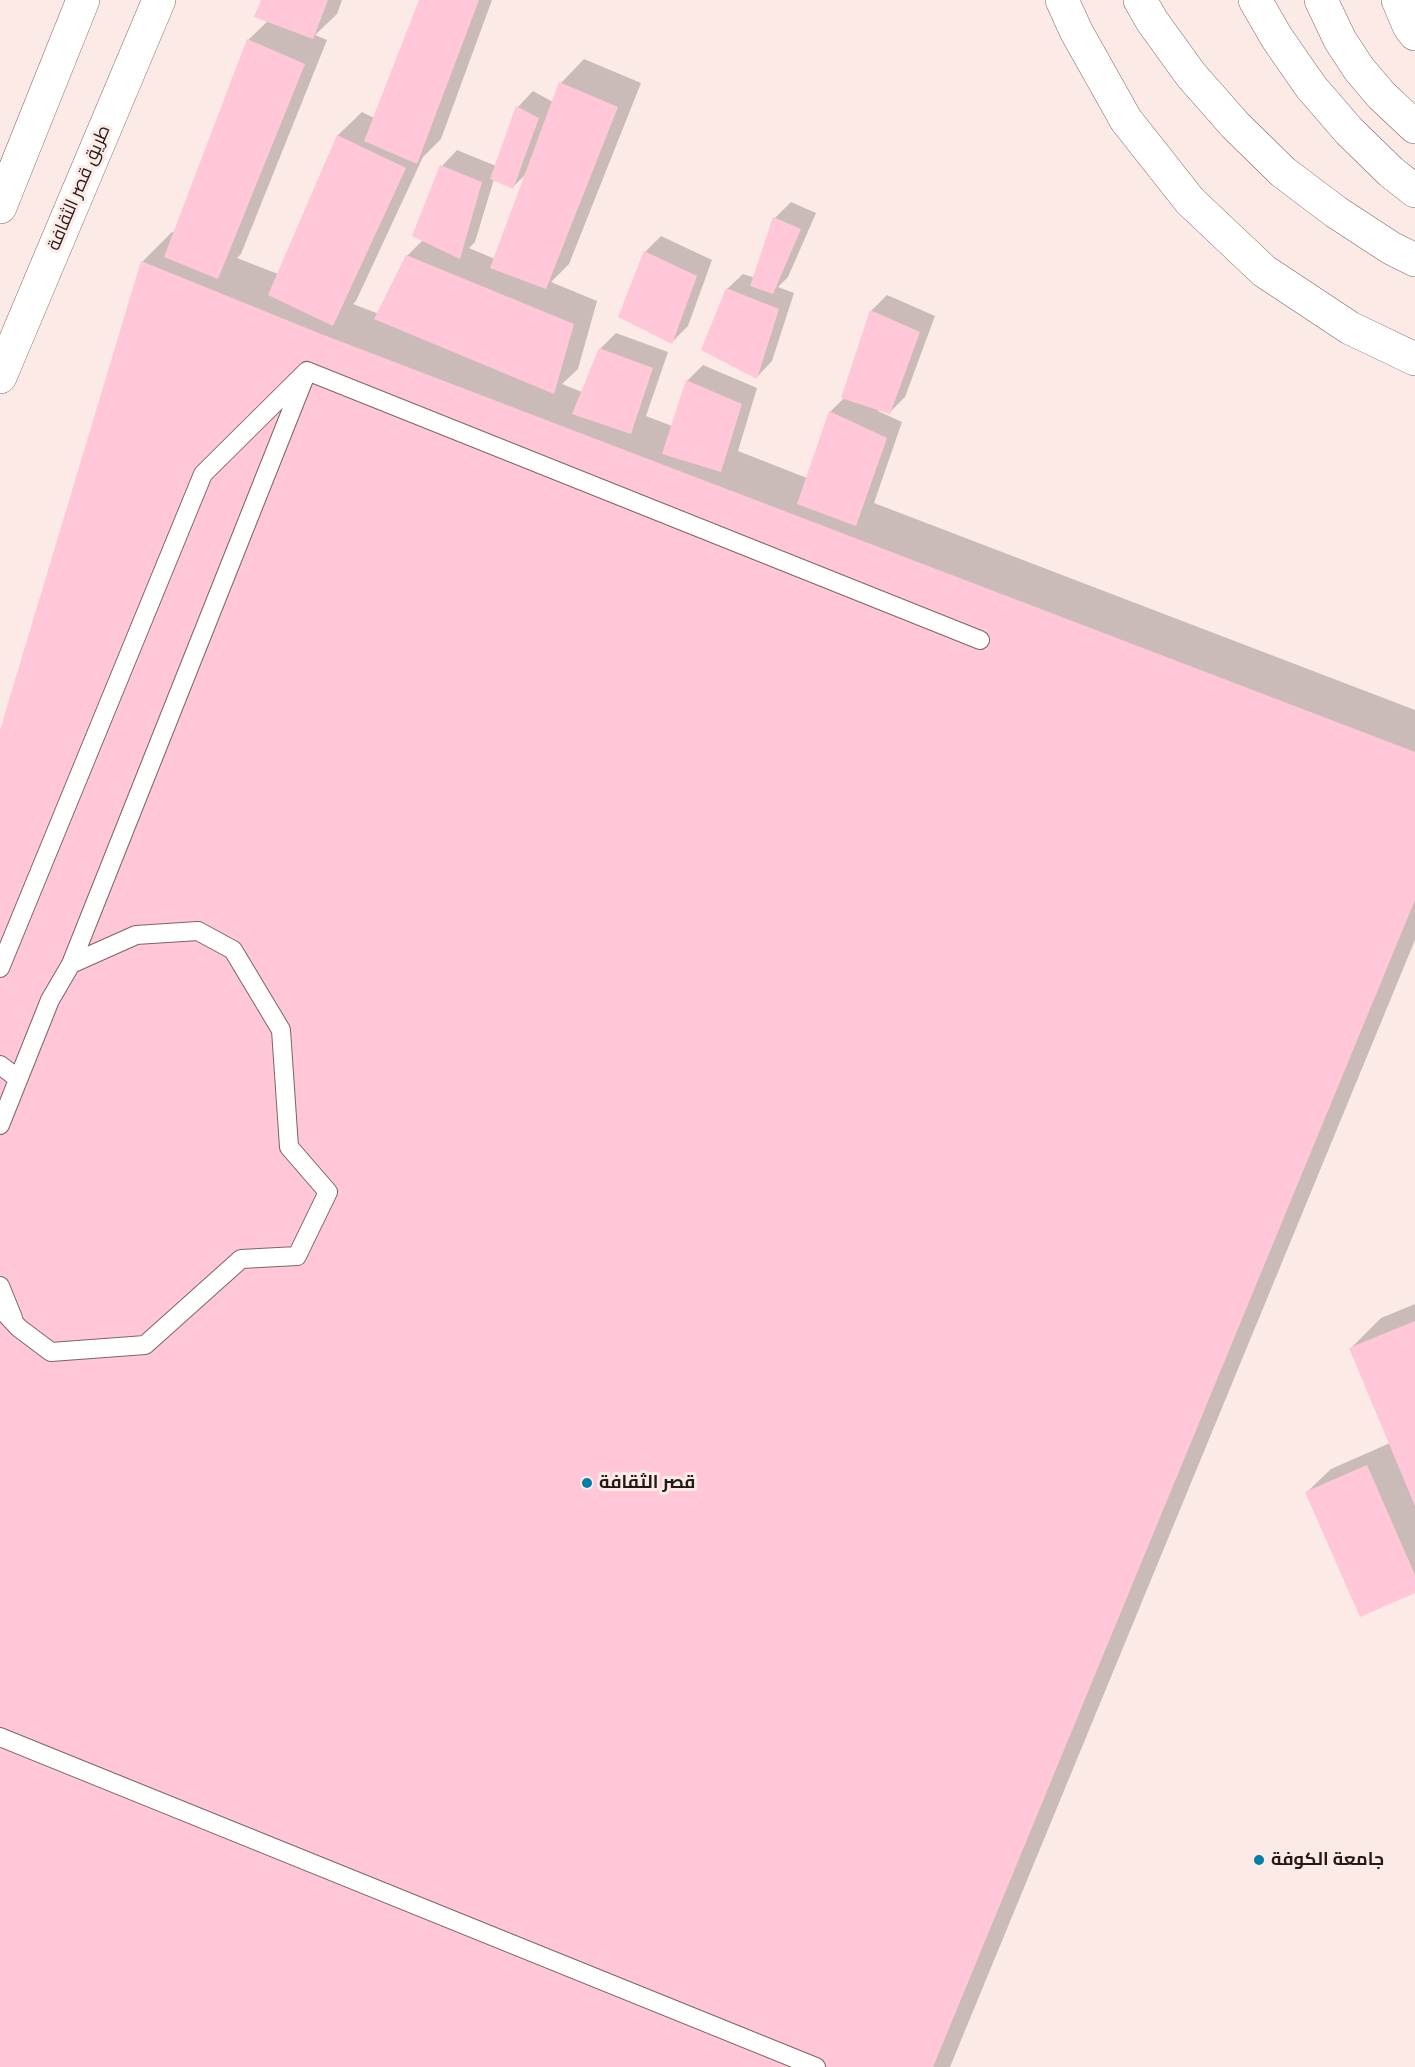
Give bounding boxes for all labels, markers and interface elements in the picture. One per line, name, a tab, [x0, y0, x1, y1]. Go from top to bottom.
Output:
street label: طريق قصر الثقافة	[43, 122, 115, 254]
place label: قصر الثقافة	[599, 1472, 695, 1494]
marker: قصر الثقافة	[580, 1476, 594, 1490]
place label: جامعة الكوفة	[1271, 1849, 1384, 1871]
marker: جامعة الكوفة	[1252, 1853, 1266, 1867]

